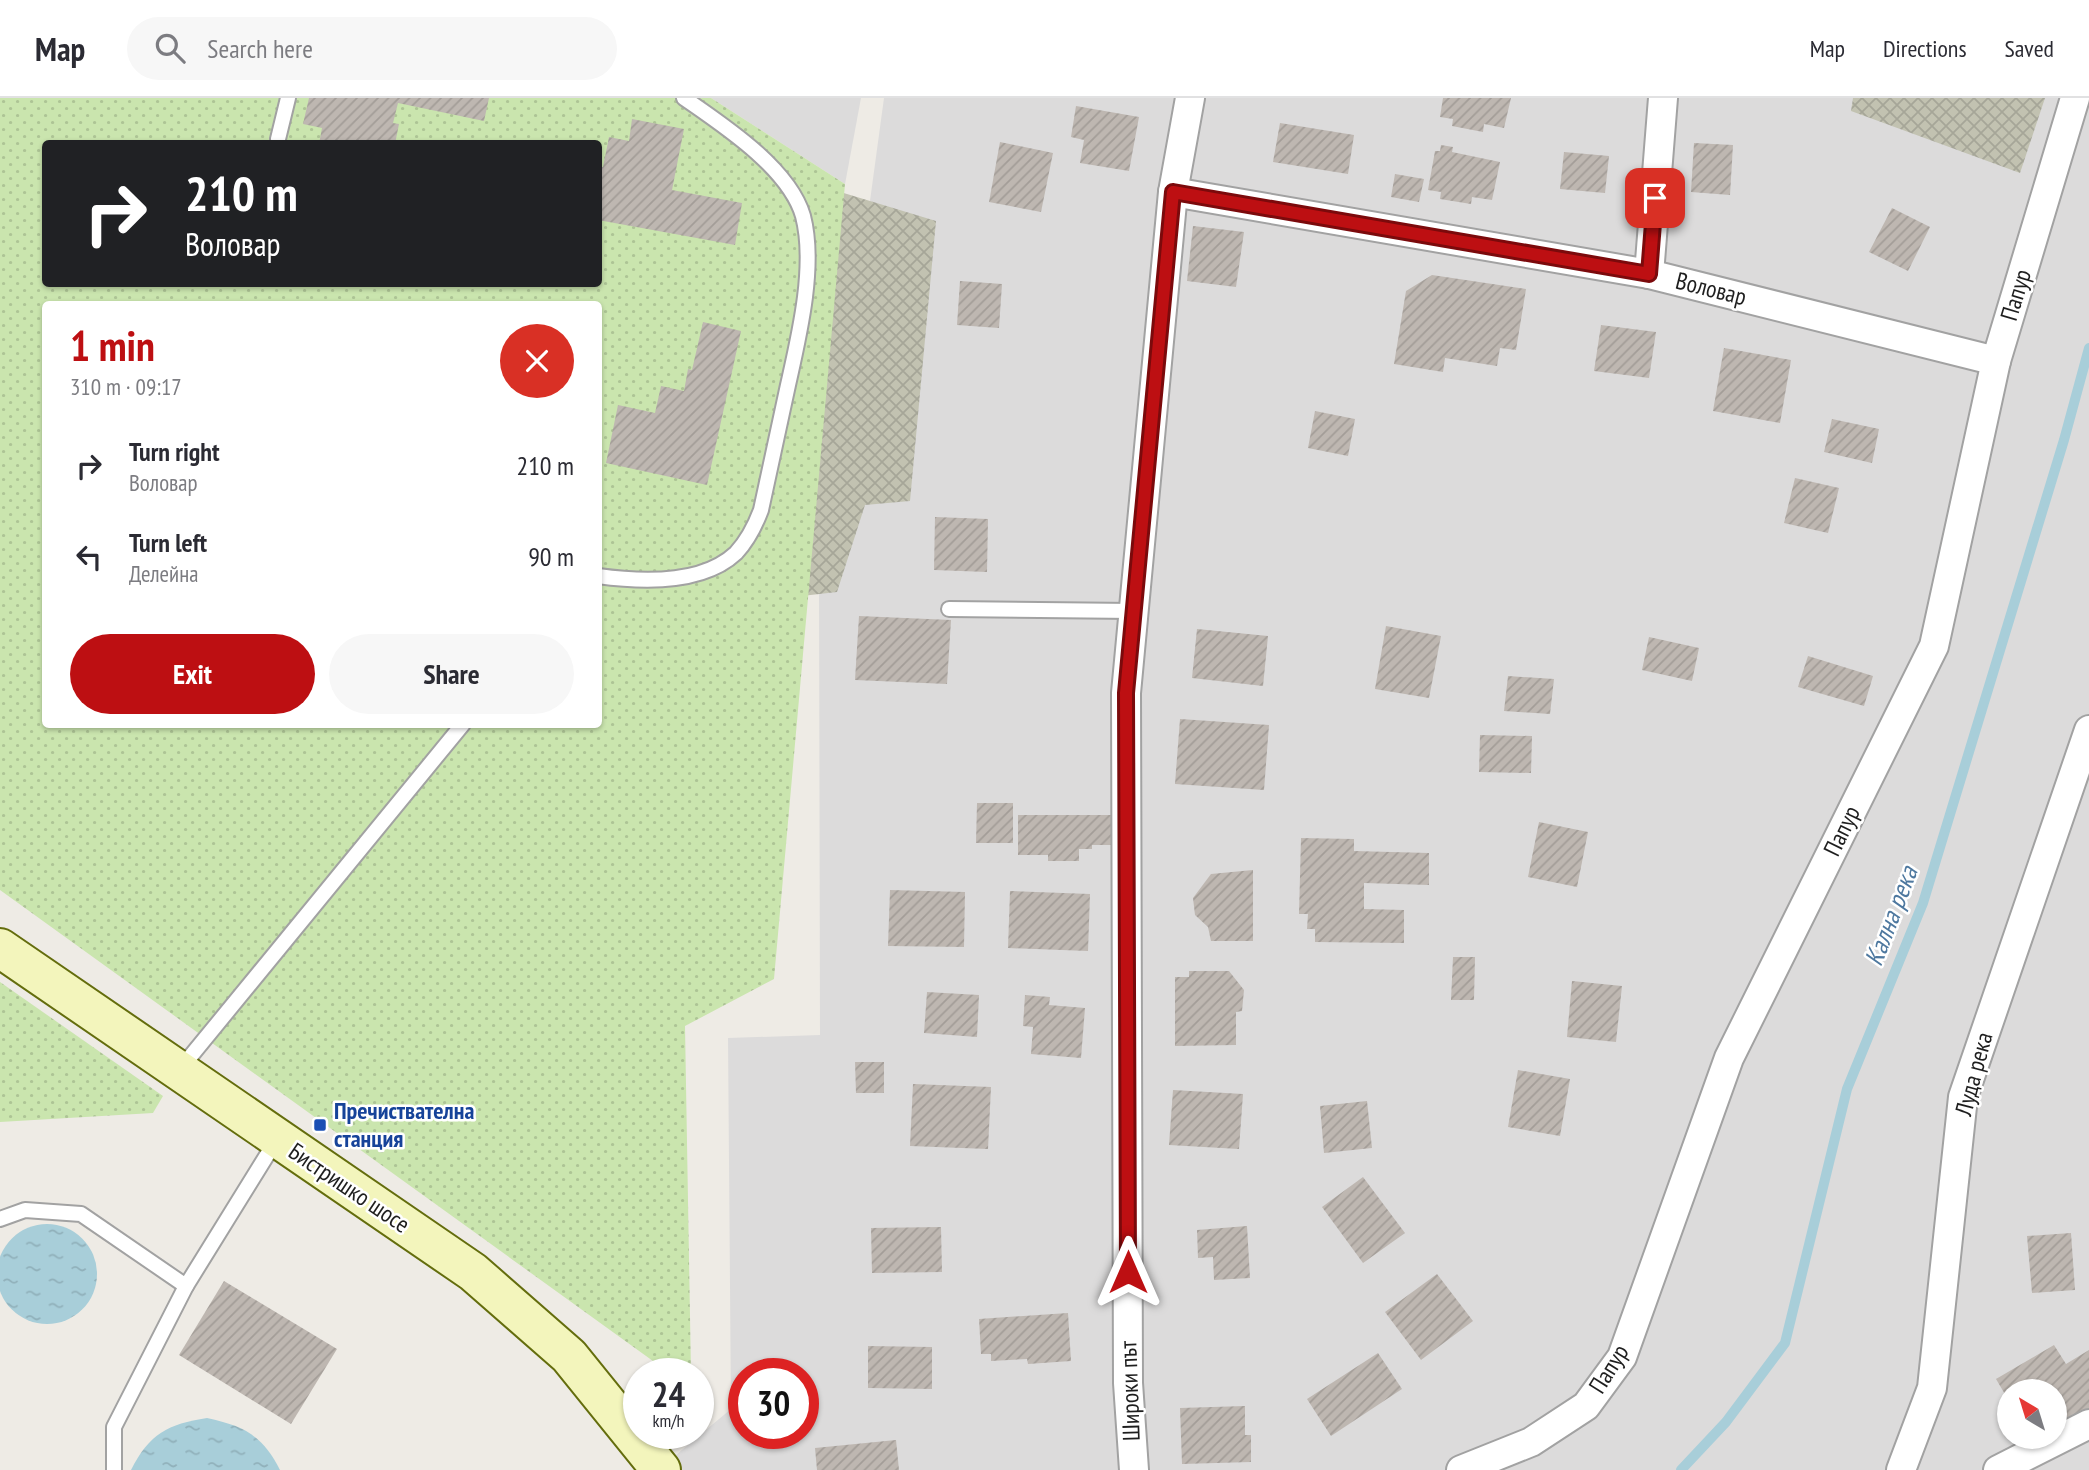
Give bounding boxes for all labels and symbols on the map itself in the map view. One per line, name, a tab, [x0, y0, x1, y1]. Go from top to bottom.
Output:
pin	[1625, 168, 1685, 228]
street label: Воловар	[1673, 265, 1750, 312]
street label: Папур	[1993, 265, 2038, 324]
street label: Папур	[1816, 801, 1867, 861]
water label: Кална река	[1857, 860, 1925, 970]
street label: Луда река	[1947, 1029, 2000, 1120]
place label: Пречиствателна станция	[334, 1095, 474, 1154]
marker: Пречиствателна станция	[312, 1117, 328, 1133]
street label: Бистришко шосе	[283, 1136, 416, 1239]
position arrow	[1091, 1235, 1165, 1309]
street label: Папур	[1582, 1338, 1636, 1399]
street label: Широки път	[1112, 1340, 1147, 1442]
speed limit sign: 30	[728, 1358, 819, 1449]
north arrow	[1997, 1379, 2067, 1449]

